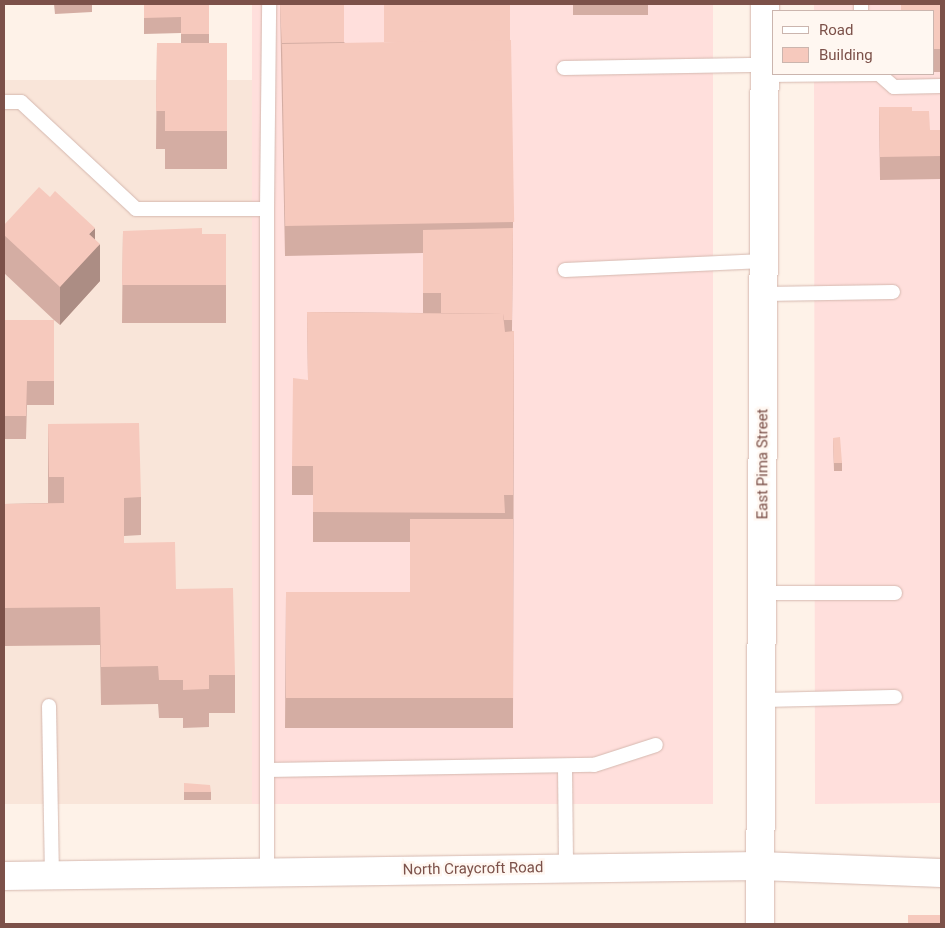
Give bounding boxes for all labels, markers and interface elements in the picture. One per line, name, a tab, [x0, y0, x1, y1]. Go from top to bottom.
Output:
legend	[772, 10, 935, 75]
text: Road	[819, 21, 853, 39]
text: Building	[819, 46, 873, 64]
street label: East Pima Street	[754, 409, 772, 519]
street label: North Craycroft Road	[402, 859, 544, 879]

